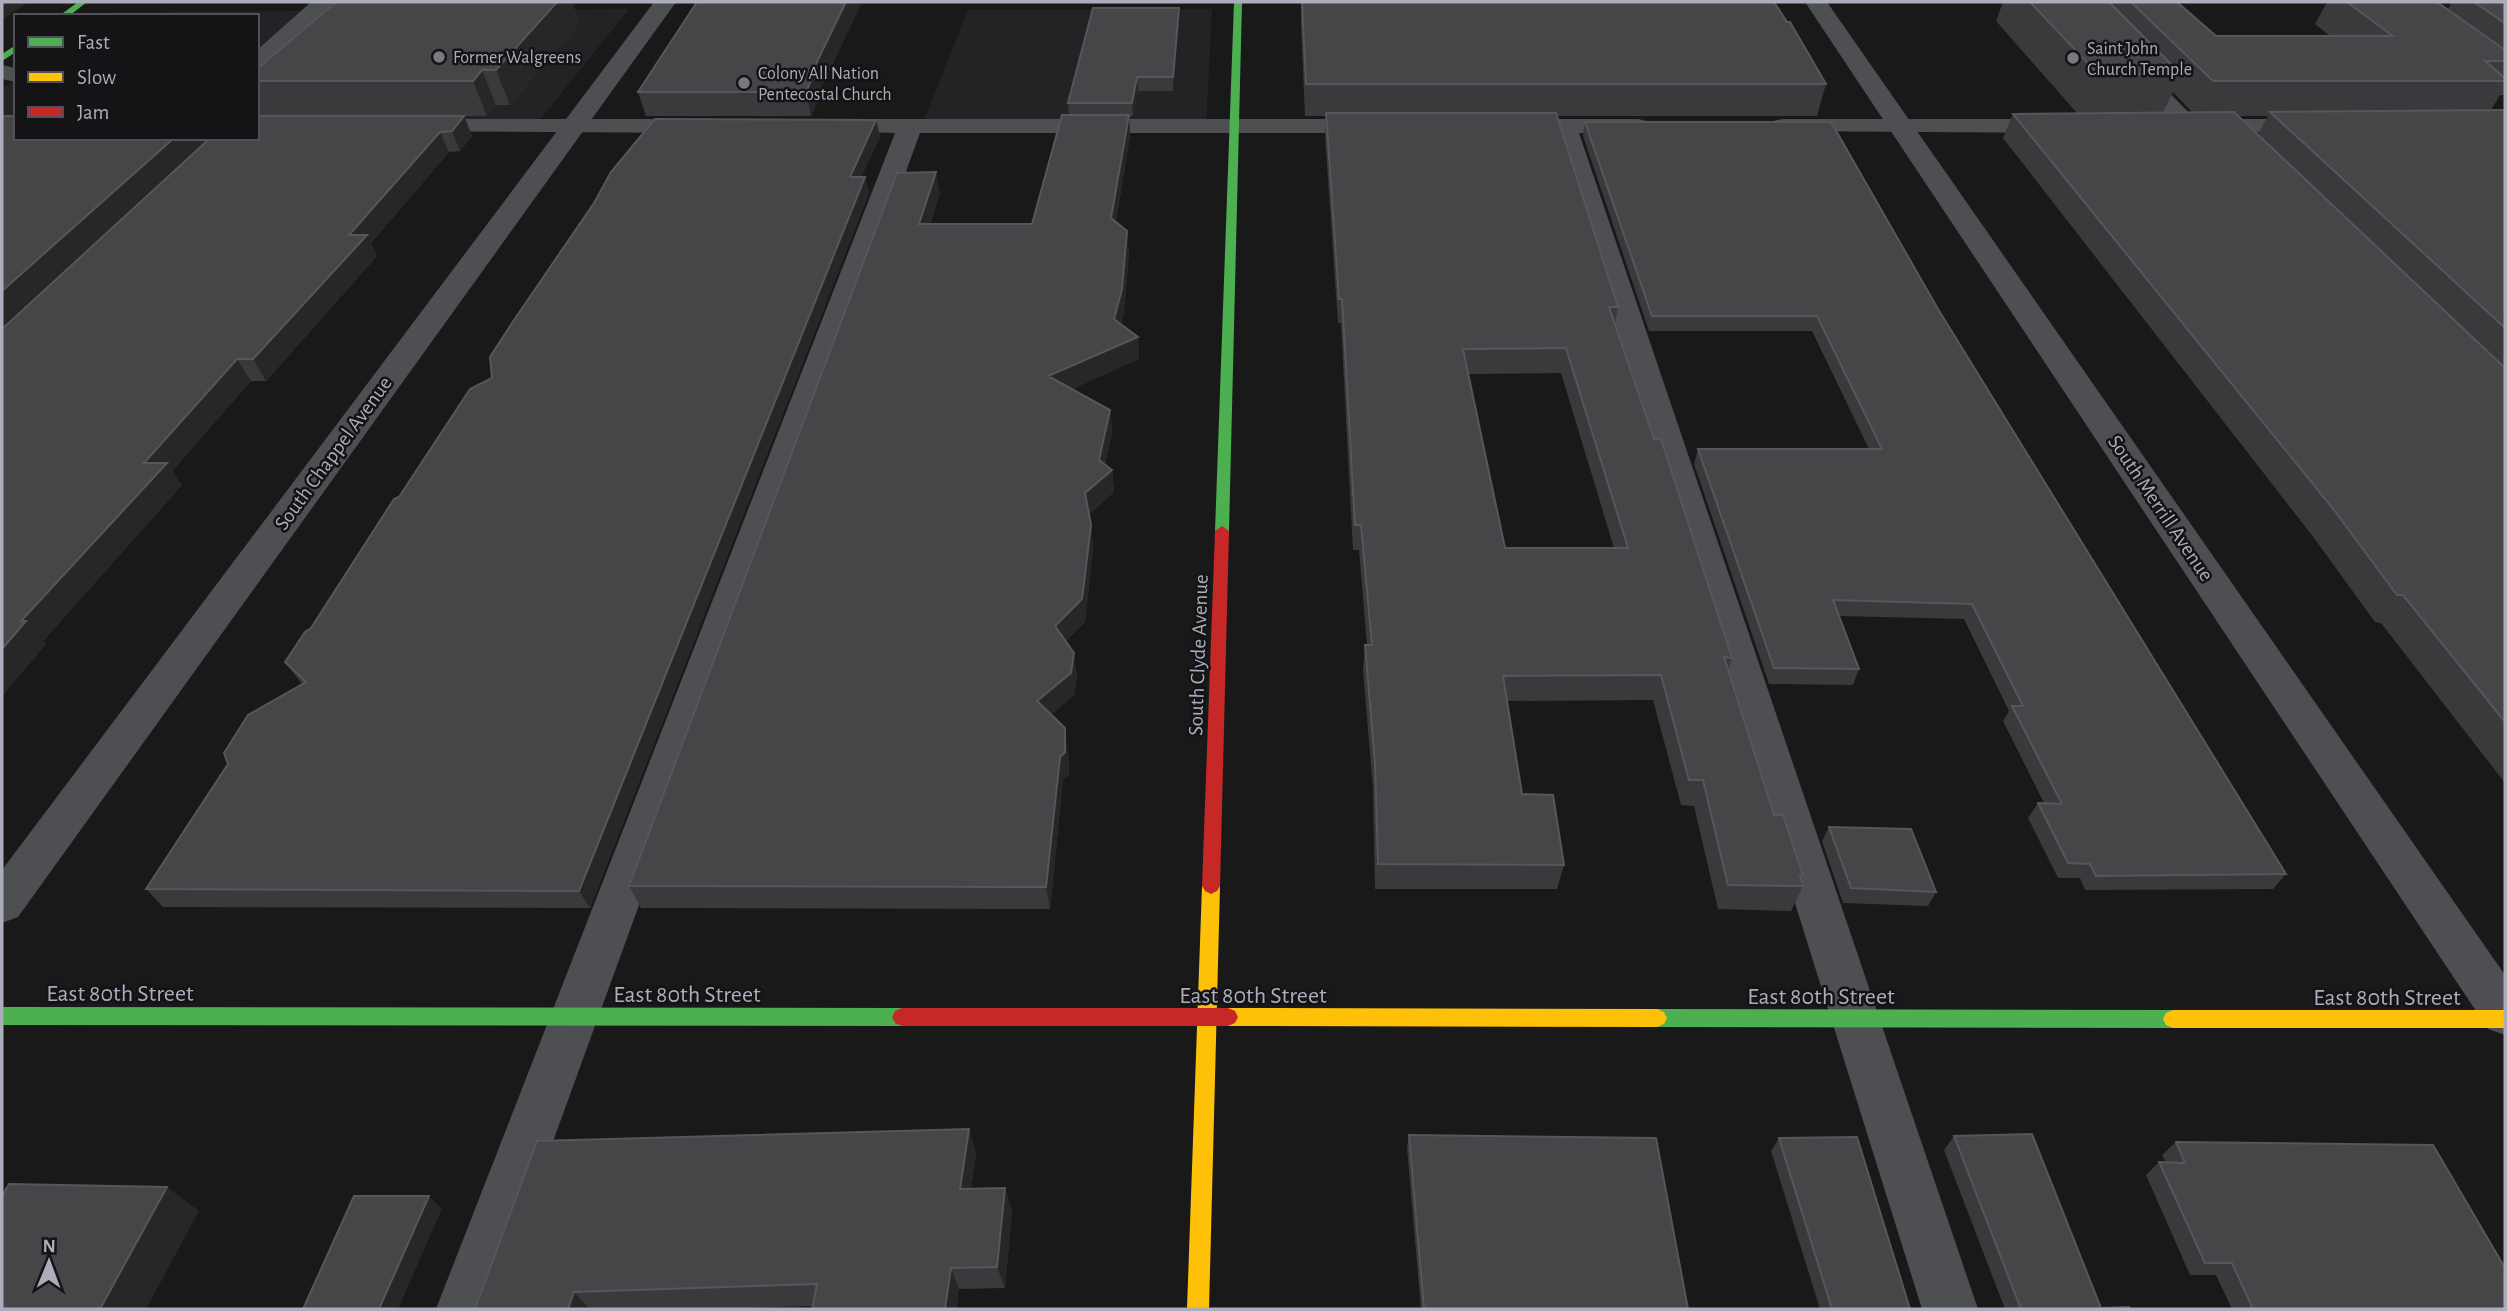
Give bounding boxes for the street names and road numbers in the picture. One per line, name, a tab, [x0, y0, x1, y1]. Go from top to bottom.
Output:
street label: South Chappel Avenue	[271, 373, 396, 534]
street label: South Merrill Avenue	[2104, 431, 2217, 585]
street label: South Clyde Avenue	[1185, 574, 1212, 736]
street label: East 80th Street	[46, 982, 194, 1006]
street label: East 80th Street	[613, 983, 761, 1007]
street label: East 80th Street	[1179, 984, 1327, 1008]
street label: East 80th Street	[1747, 985, 1895, 1009]
street label: East 80th Street	[2313, 986, 2461, 1010]

